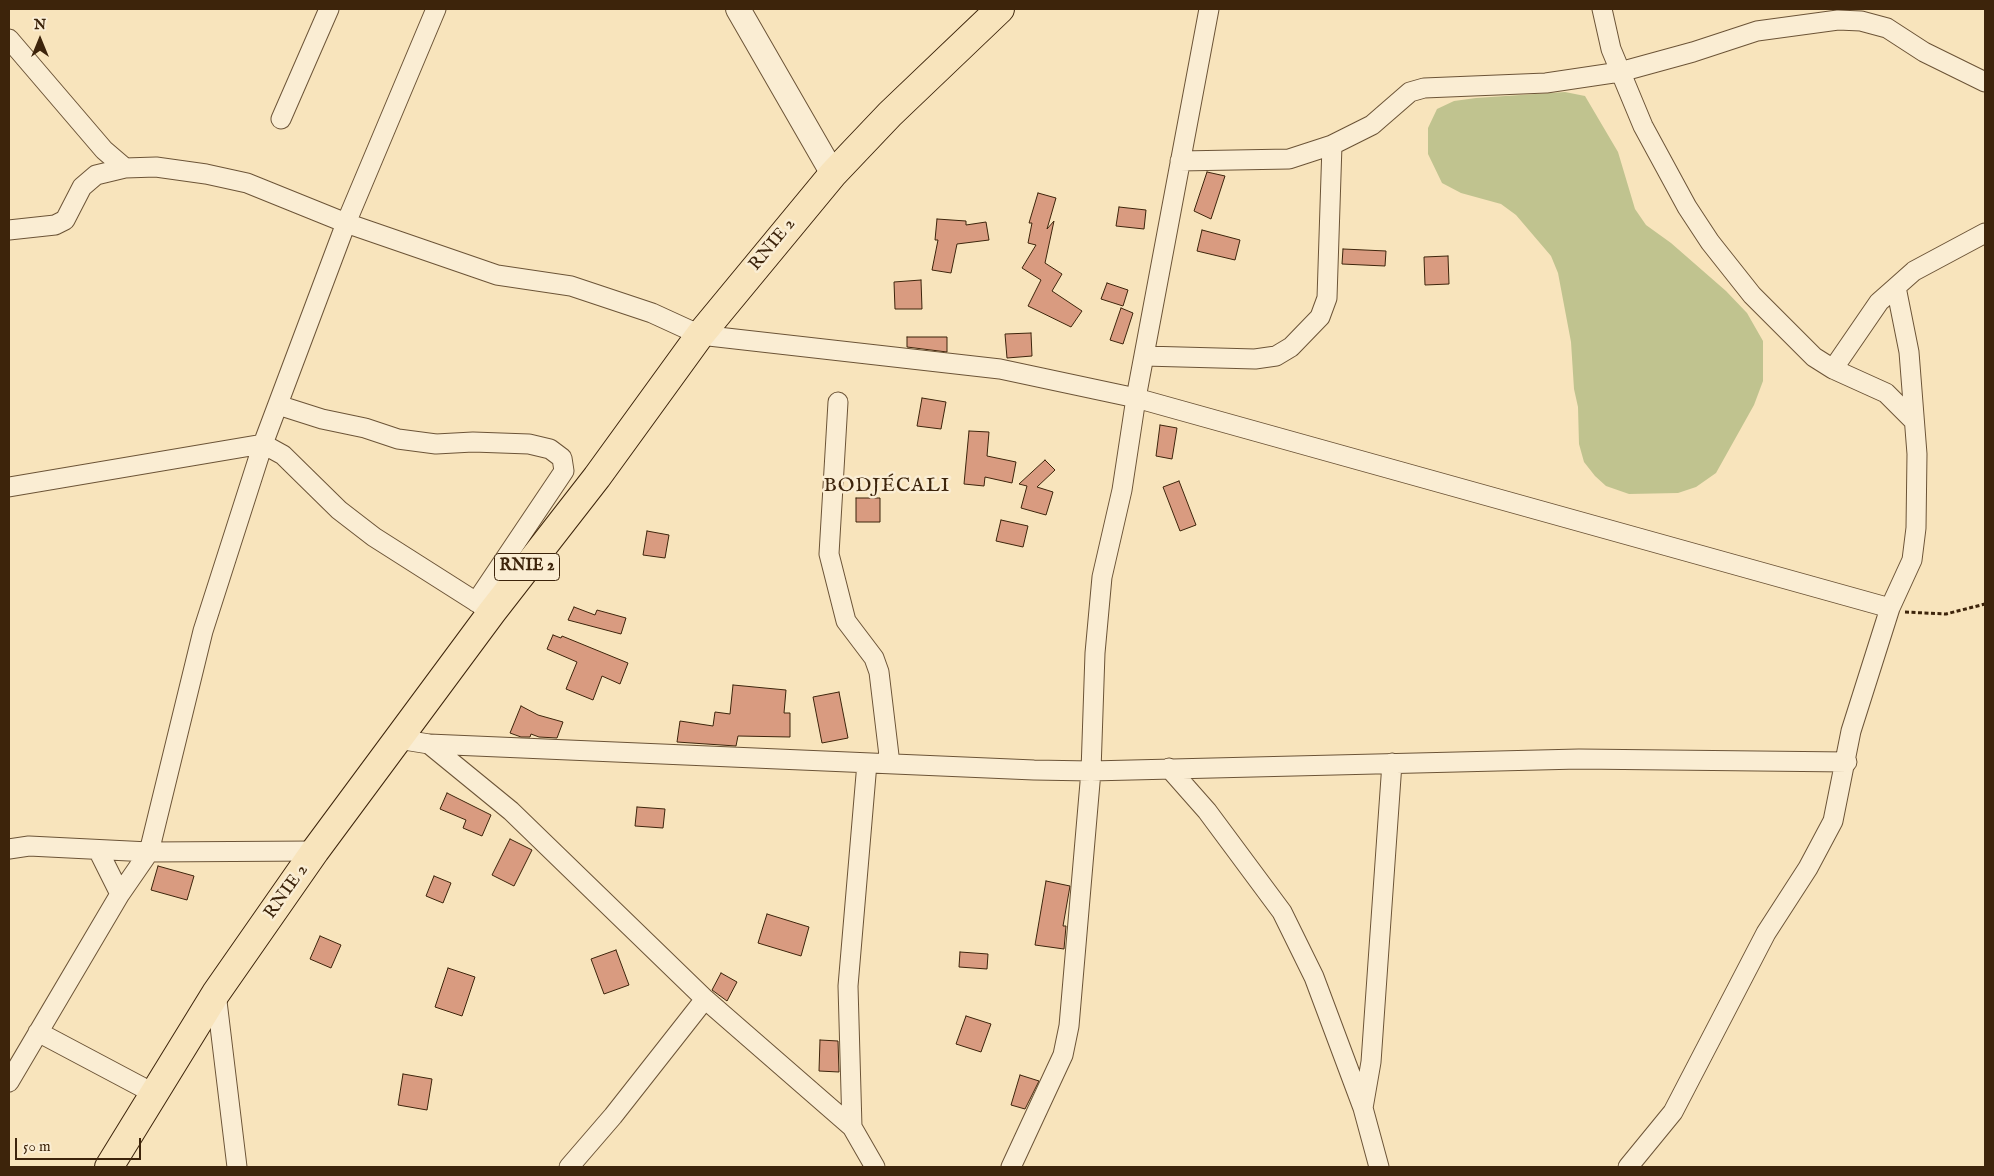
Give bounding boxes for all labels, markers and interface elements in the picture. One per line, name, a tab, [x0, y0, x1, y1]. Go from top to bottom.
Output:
north arrow	[15, 15, 65, 65]
text: N	[34, 16, 46, 34]
street label: RNIE 2	[745, 214, 801, 276]
district label: BODJÉCALI	[822, 475, 952, 499]
road number: RNIE 2	[494, 554, 560, 580]
street label: RNIE 2	[260, 861, 314, 923]
scale bar	[18, 1128, 144, 1160]
text: 50 m	[23, 1137, 51, 1156]

